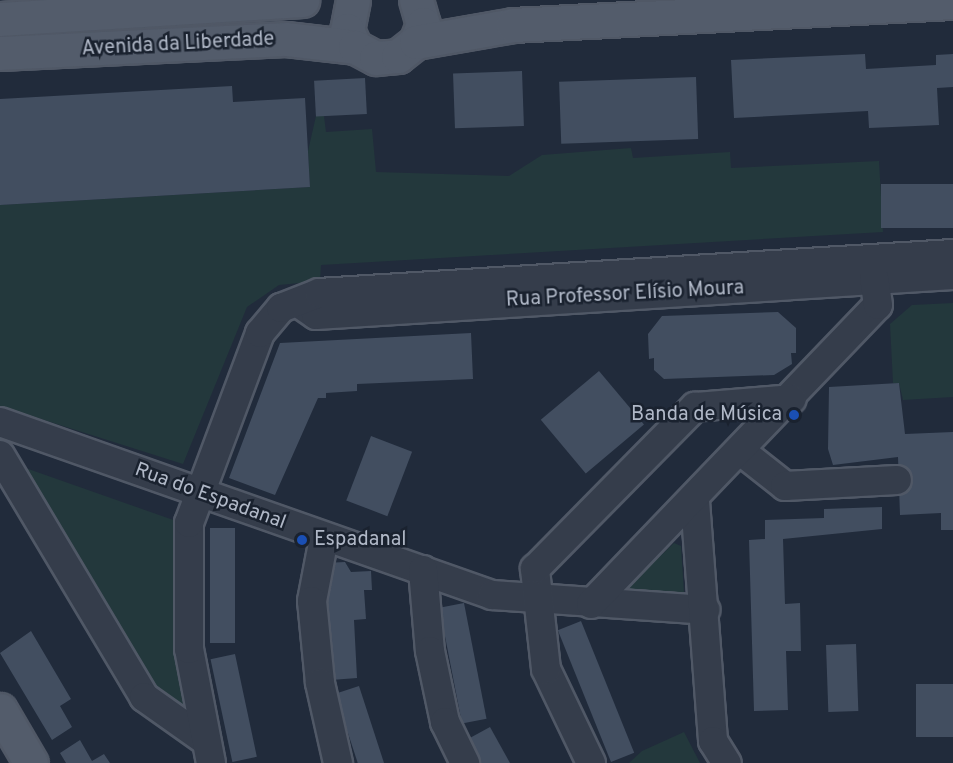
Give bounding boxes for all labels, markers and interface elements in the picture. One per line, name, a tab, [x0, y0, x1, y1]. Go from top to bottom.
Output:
street label: Avenida da Liberdade	[81, 28, 275, 62]
street label: Rua Professor Elísio Moura	[505, 277, 745, 313]
place label: Banda de Música	[631, 403, 782, 427]
marker: Banda de Música	[787, 408, 801, 422]
street label: Rua do Espadanal	[131, 458, 289, 536]
place label: Espadanal	[314, 528, 407, 552]
marker: Espadanal	[295, 533, 309, 547]

